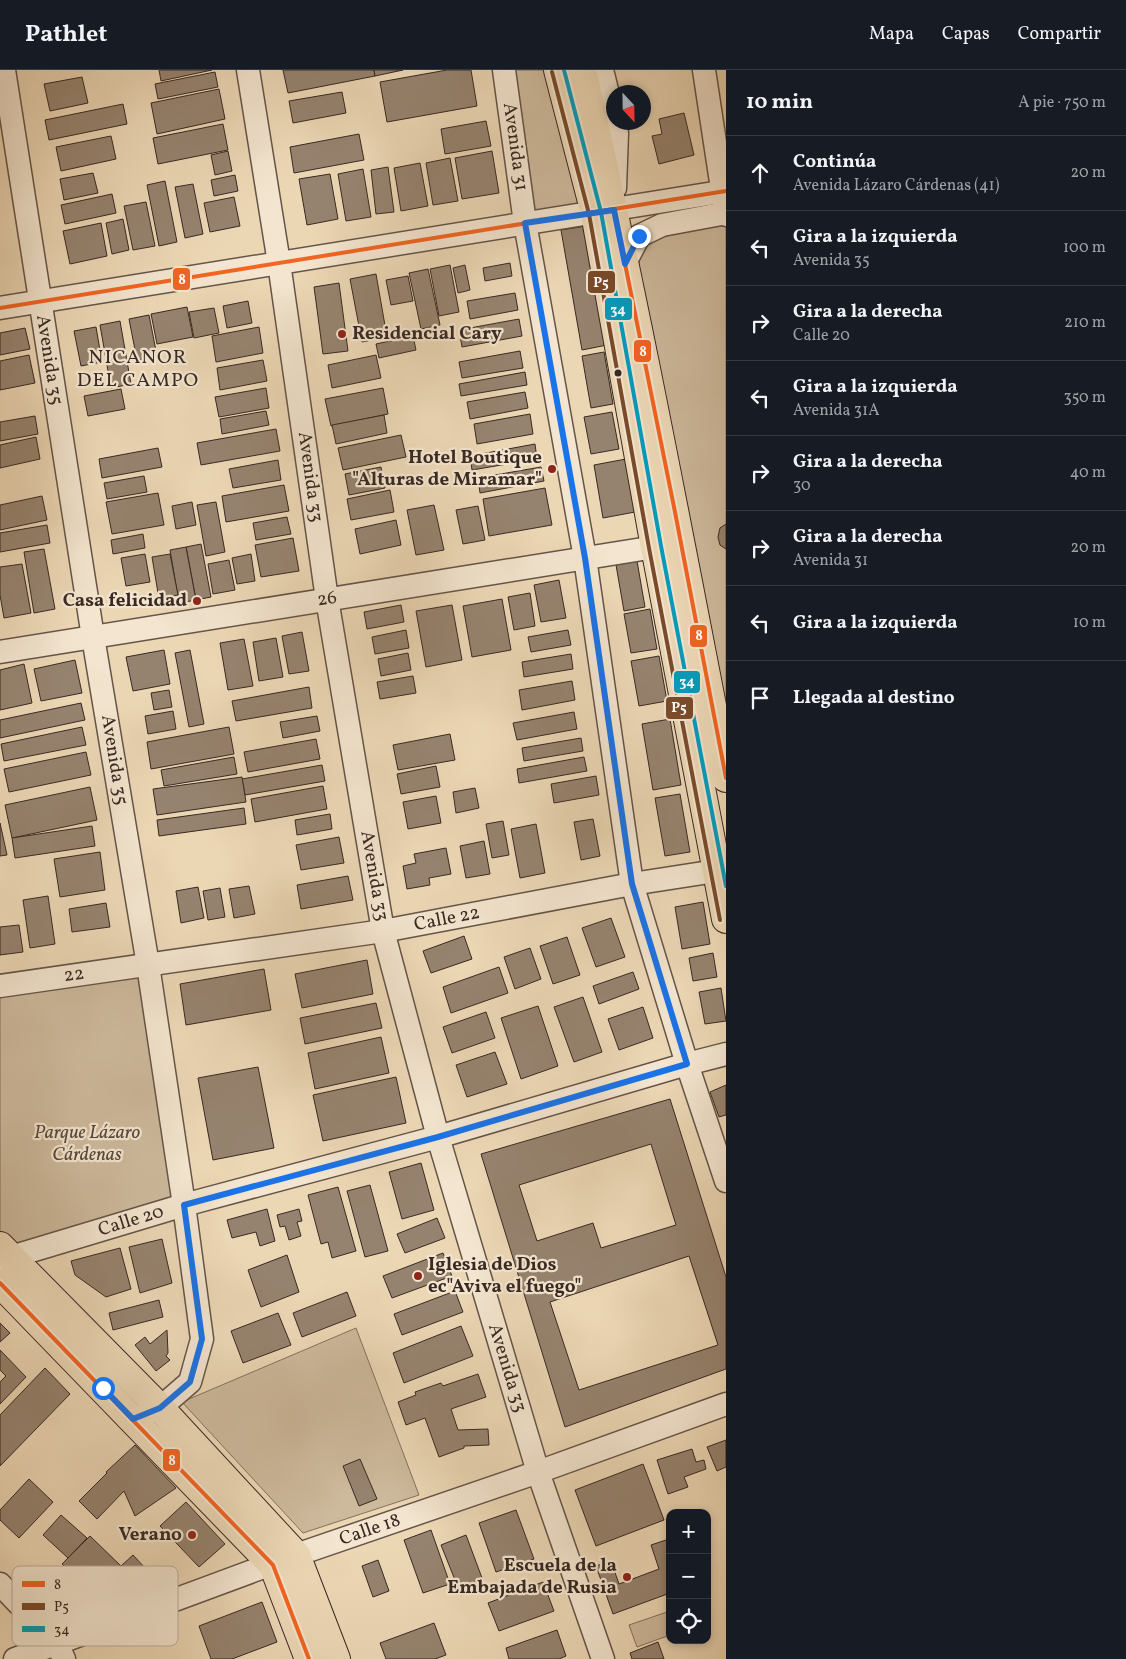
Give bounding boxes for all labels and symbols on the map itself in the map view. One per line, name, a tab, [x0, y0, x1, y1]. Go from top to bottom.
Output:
north arrow	[606, 85, 651, 130]
street label: Avenida 31	[496, 101, 534, 193]
route end	[628, 225, 651, 248]
line badge: 8	[172, 267, 191, 291]
line badge: P5	[587, 270, 616, 294]
text: 8	[178, 271, 186, 290]
text: P5	[593, 274, 609, 293]
line badge: 34	[604, 297, 633, 321]
text: 34	[610, 301, 626, 320]
street label: Avenida 35	[29, 313, 69, 407]
place label: Residencial Cary	[352, 321, 502, 347]
marker: Residencial Cary	[336, 328, 348, 340]
line badge: 8	[633, 339, 652, 363]
text: 8	[639, 343, 647, 362]
district label: NICANOR DEL CAMPO	[77, 344, 199, 395]
unlabelled marker	[613, 368, 623, 378]
street label: Avenida 33	[291, 430, 329, 524]
place label: Hotel Boutique "Alturas de Miramar"	[352, 445, 542, 493]
marker: Hotel Boutique "Alturas de Miramar"	[546, 463, 558, 475]
street label: 26	[315, 585, 339, 613]
place label: Casa felicidad	[63, 588, 187, 614]
marker: Casa felicidad	[191, 595, 203, 607]
line badge: 8	[689, 624, 708, 648]
text: 8	[695, 627, 703, 646]
line badge: 34	[673, 670, 701, 694]
text: 34	[679, 673, 695, 692]
line badge: P5	[665, 696, 694, 720]
text: P5	[671, 699, 687, 718]
street label: Avenida 35	[94, 713, 134, 807]
street label: Avenida 33	[353, 829, 395, 923]
street label: Calle 22	[412, 900, 482, 938]
street label: 22	[62, 961, 86, 989]
park label: Parque Lázaro Cárdenas	[34, 1120, 140, 1168]
street label: Calle 20	[95, 1199, 167, 1243]
place label: Iglesia de Dios ec"Aviva el fuego"	[428, 1252, 582, 1300]
marker: Iglesia de Dios ec"Aviva el fuego"	[412, 1270, 424, 1282]
street label: Avenida 33	[481, 1320, 533, 1416]
route start	[92, 1377, 115, 1400]
line badge: 8	[162, 1448, 181, 1472]
text: 8	[168, 1452, 176, 1471]
street label: Calle 18	[336, 1507, 404, 1553]
place label: Verano	[118, 1522, 182, 1548]
marker: Verano	[186, 1529, 198, 1541]
place label: Escuela de la Embajada de Rusia	[447, 1553, 617, 1601]
legend	[12, 1566, 178, 1646]
marker: Escuela de la Embajada de Rusia	[621, 1571, 633, 1583]
text: 8	[54, 1576, 61, 1595]
text: P5	[54, 1598, 69, 1617]
text: 34	[54, 1621, 70, 1640]

